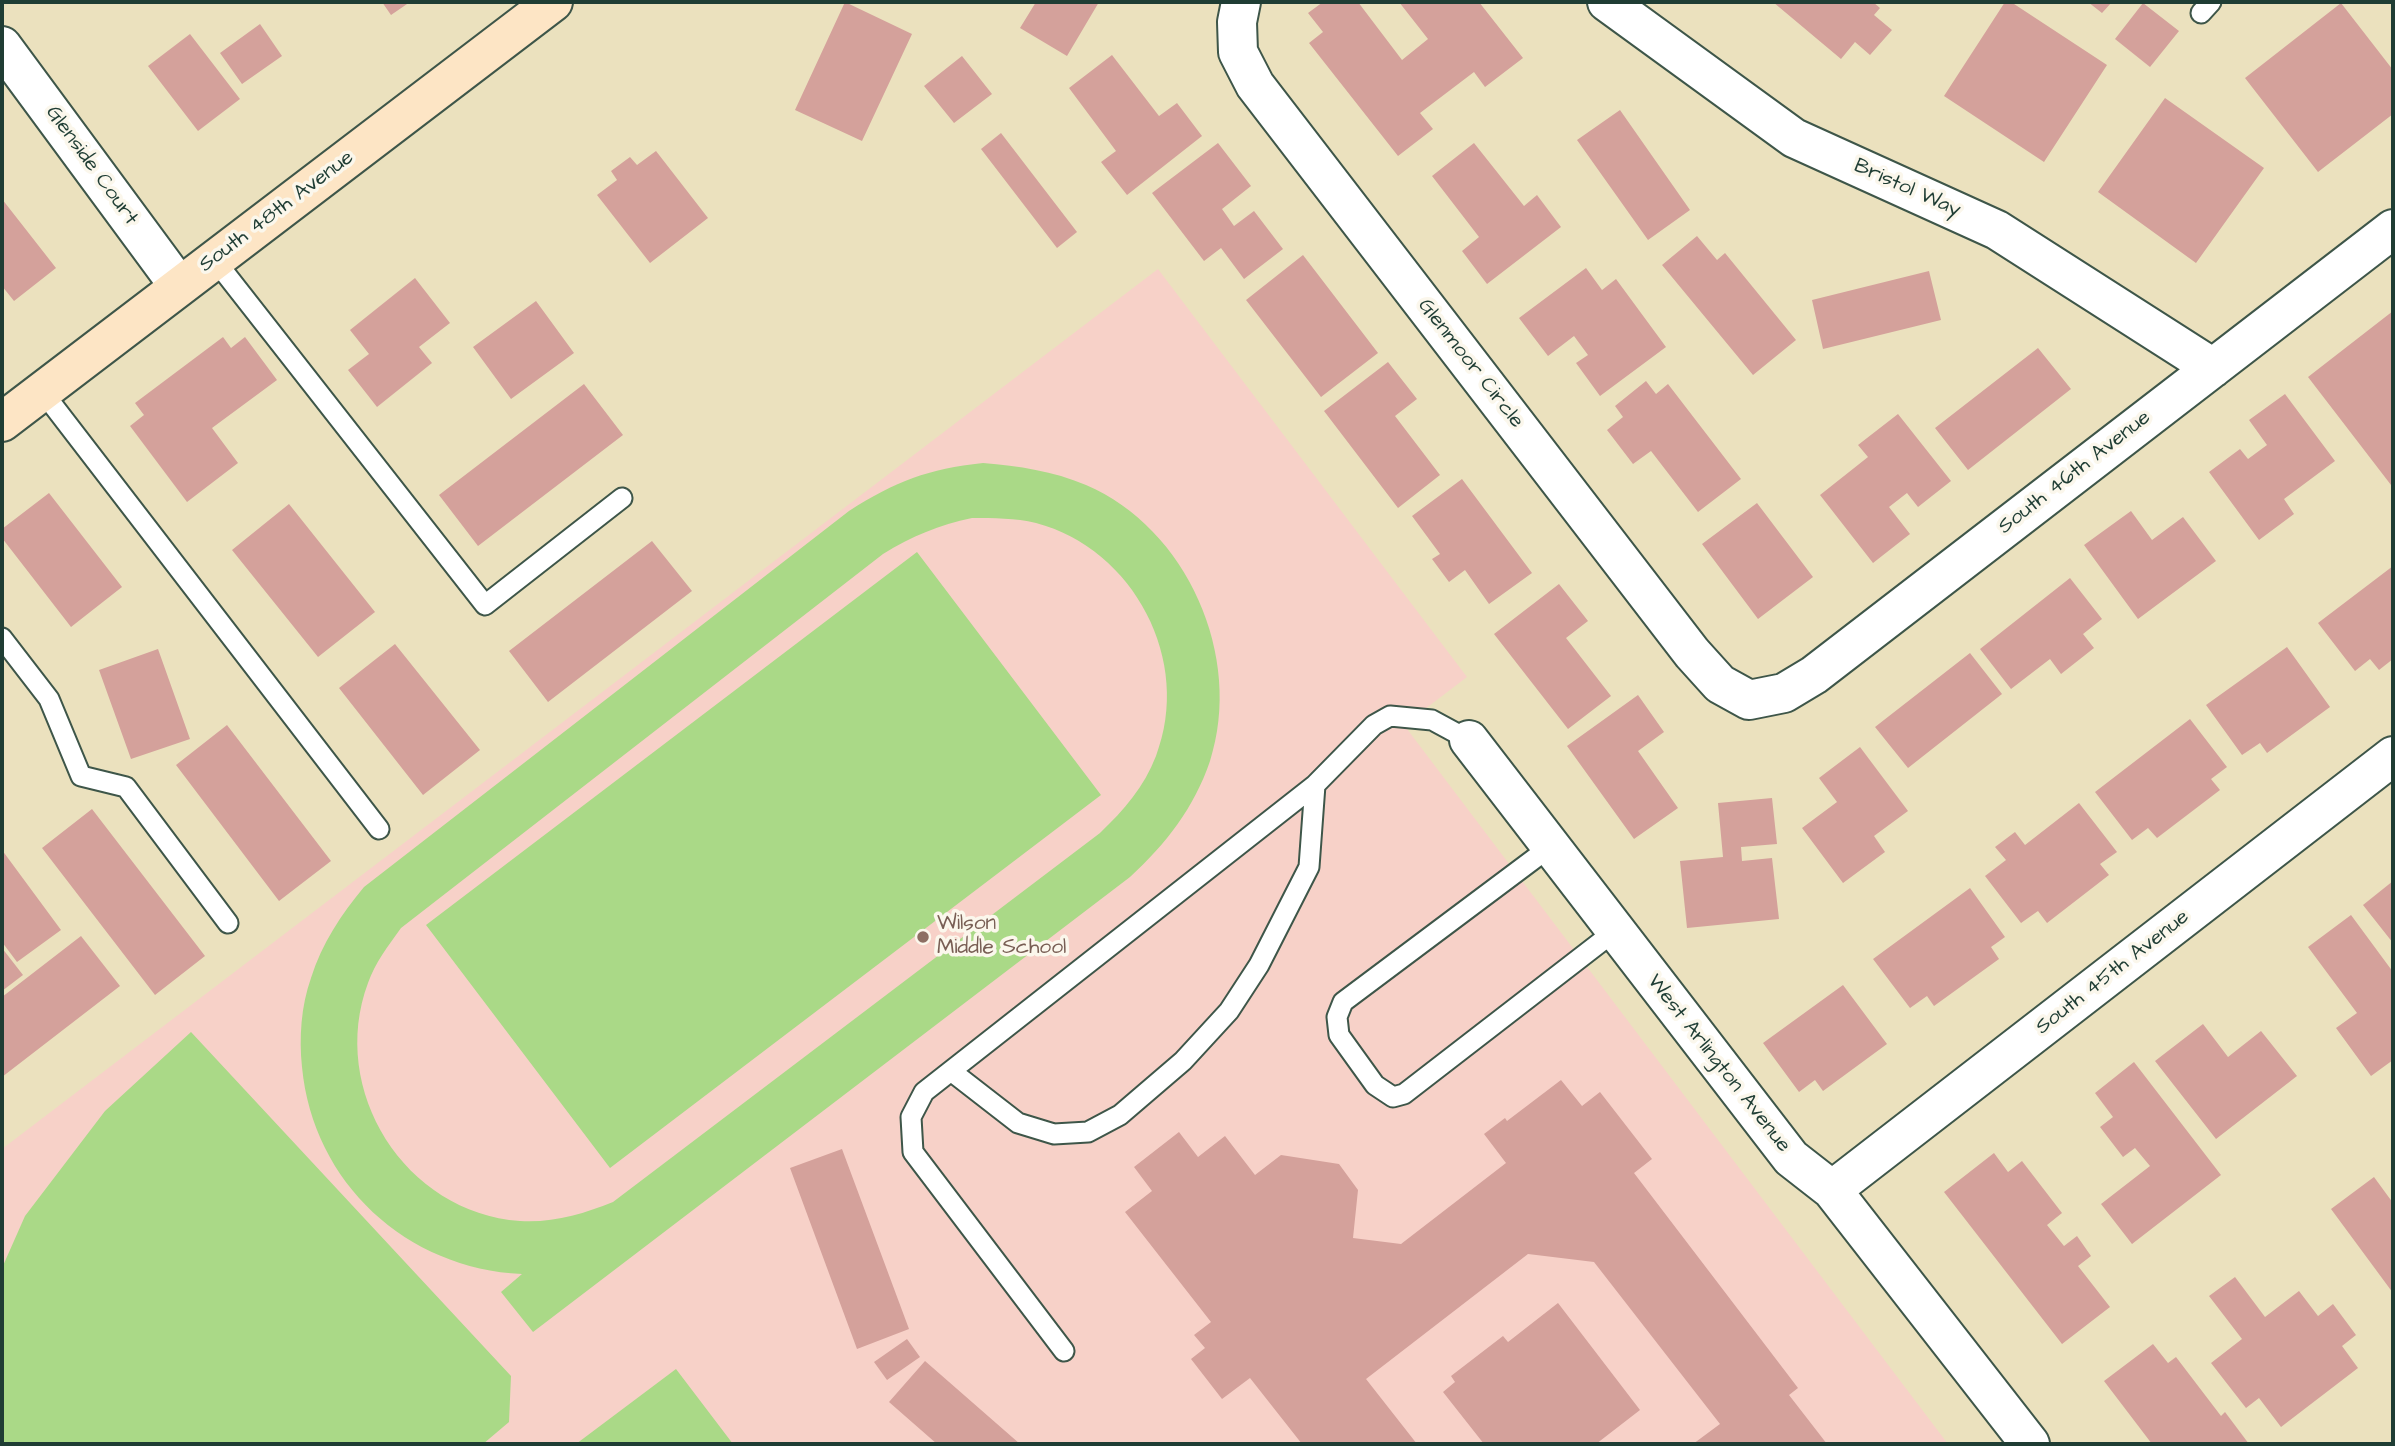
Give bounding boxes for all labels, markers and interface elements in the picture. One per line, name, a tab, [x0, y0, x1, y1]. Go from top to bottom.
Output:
street label: Glenside Court	[39, 101, 143, 231]
street label: South 48th Avenue	[195, 146, 359, 278]
street label: Bristol Way	[1850, 154, 1964, 224]
street label: Glenmoor Circle	[1412, 294, 1528, 434]
street label: South 46th Avenue	[1994, 406, 2156, 540]
street label: South 45th Avenue	[2031, 905, 2195, 1041]
place label: Wilson Middle School	[937, 912, 1066, 962]
marker: Wilson Middle School	[915, 929, 931, 945]
street label: West Arlington Avenue	[1641, 970, 1795, 1158]

